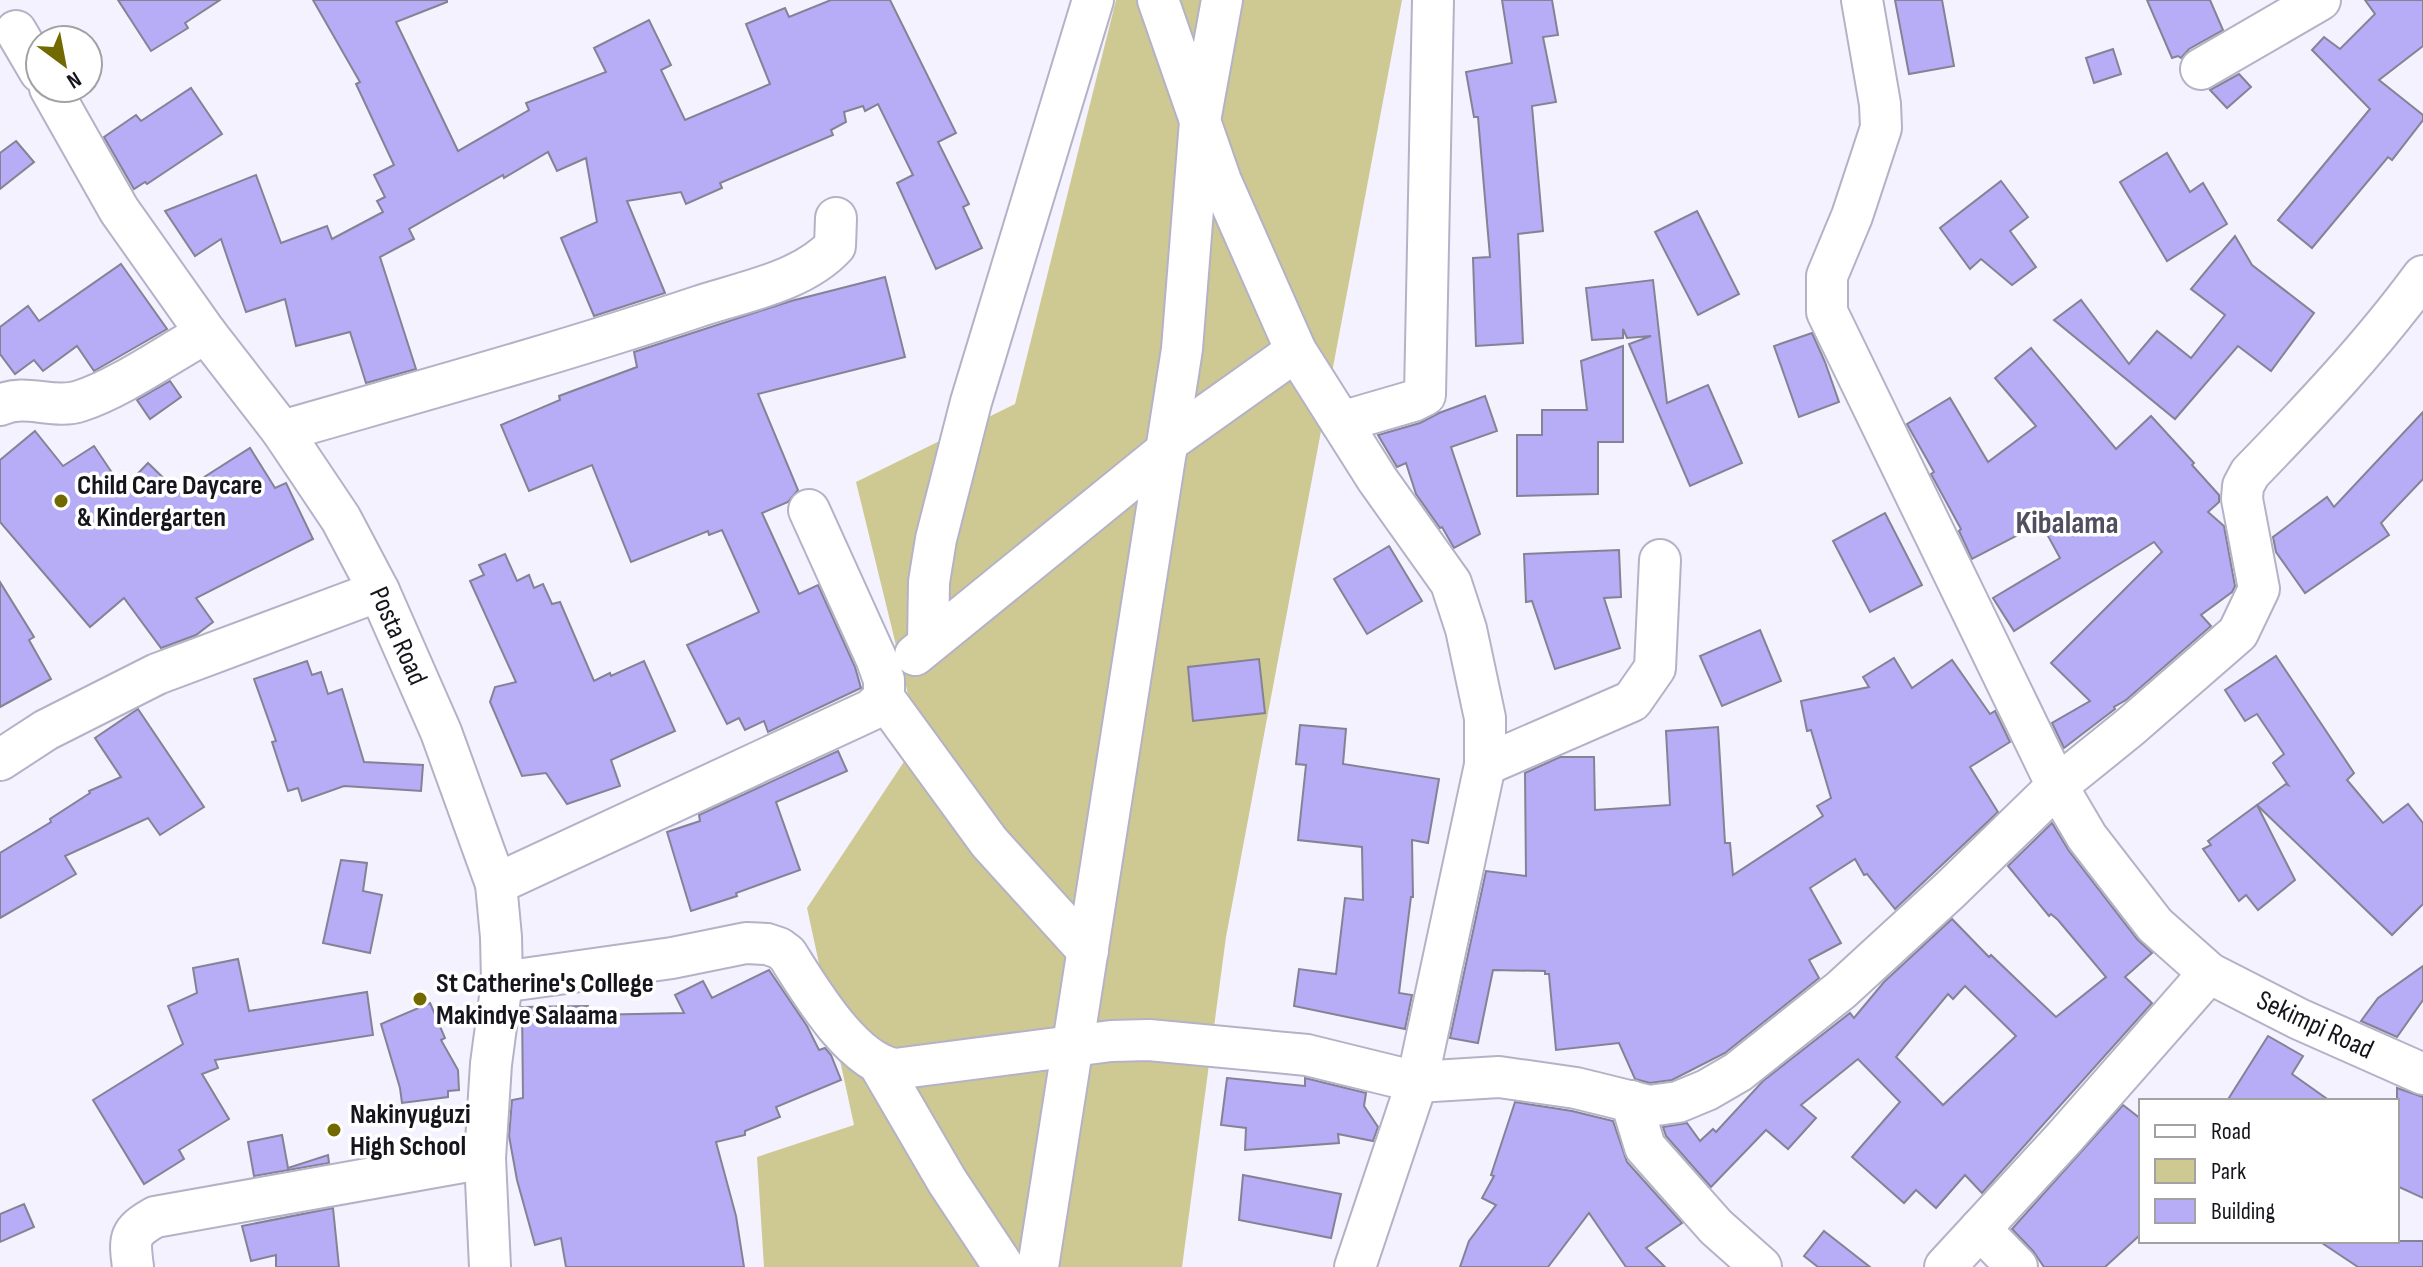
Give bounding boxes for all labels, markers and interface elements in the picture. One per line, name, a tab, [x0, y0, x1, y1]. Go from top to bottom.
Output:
north arrow	[24, 24, 104, 104]
text: N	[62, 65, 86, 94]
place label: Child Care Daycare & Kindergarten	[77, 469, 262, 534]
marker: Child Care Daycare & Kindergarten	[52, 492, 70, 510]
district label: Kibalama	[2015, 504, 2119, 543]
street label: Posta Road	[362, 582, 434, 690]
place label: St Catherine's College Makindye Salaama	[436, 967, 654, 1032]
street label: Sekimpi Road	[2251, 984, 2379, 1066]
marker: St Catherine's College Makindye Salaama	[411, 990, 429, 1008]
place label: Nakinyuguzi High School	[350, 1098, 471, 1163]
legend	[2139, 1099, 2399, 1243]
text: Road	[2211, 1117, 2251, 1146]
marker: Nakinyuguzi High School	[325, 1121, 343, 1139]
text: Park	[2211, 1157, 2246, 1186]
text: Building	[2211, 1197, 2275, 1226]

